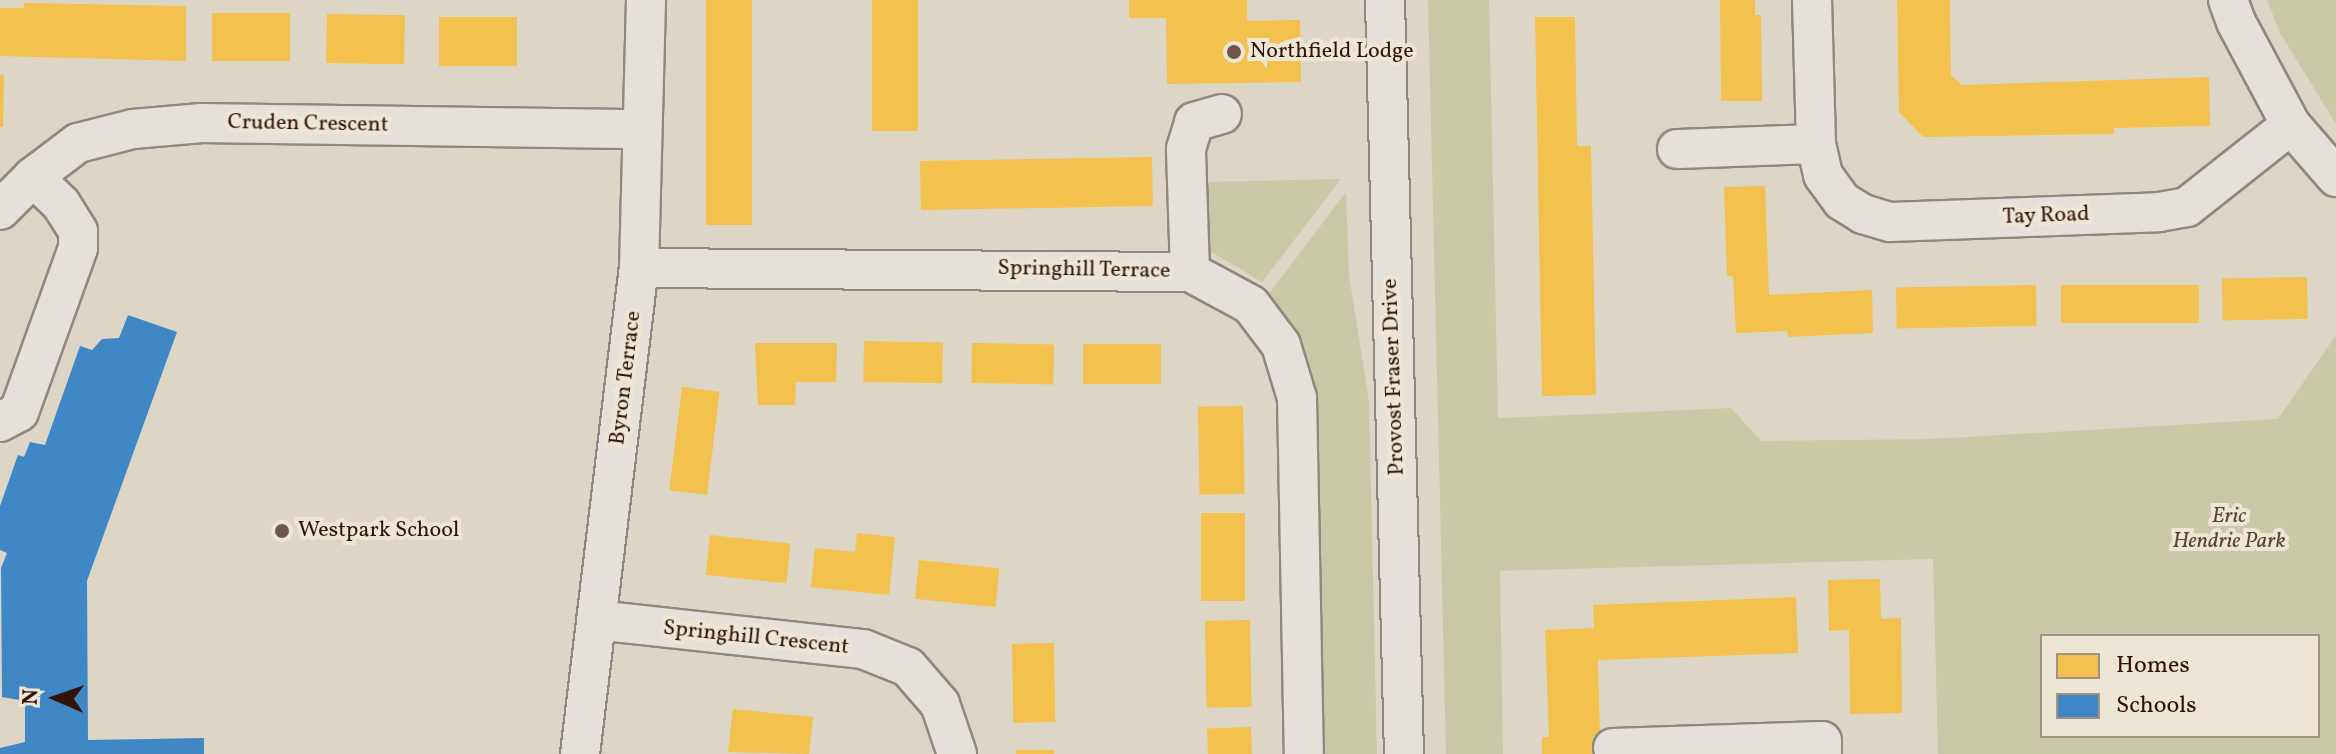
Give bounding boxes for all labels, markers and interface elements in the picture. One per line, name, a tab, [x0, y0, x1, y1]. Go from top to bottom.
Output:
place label: Northfield Lodge	[1250, 39, 1414, 65]
marker: Northfield Lodge	[1225, 43, 1243, 61]
street label: Cruden Crescent	[227, 109, 389, 139]
street label: Tay Road	[2002, 201, 2090, 231]
street label: Springhill Terrace	[997, 255, 1171, 285]
street label: Provost Fraser Drive	[1377, 278, 1411, 476]
street label: Byron Terrace	[605, 309, 647, 447]
park label: Eric Hendrie Park	[2172, 503, 2286, 554]
place label: Westpark School	[298, 518, 459, 544]
marker: Westpark School	[273, 522, 291, 540]
street label: Springhill Crescent	[662, 615, 850, 661]
legend	[2040, 634, 2320, 738]
text: Homes	[2116, 649, 2190, 683]
north arrow	[16, 658, 96, 738]
text: N	[16, 689, 47, 706]
text: Schools	[2116, 689, 2196, 723]

